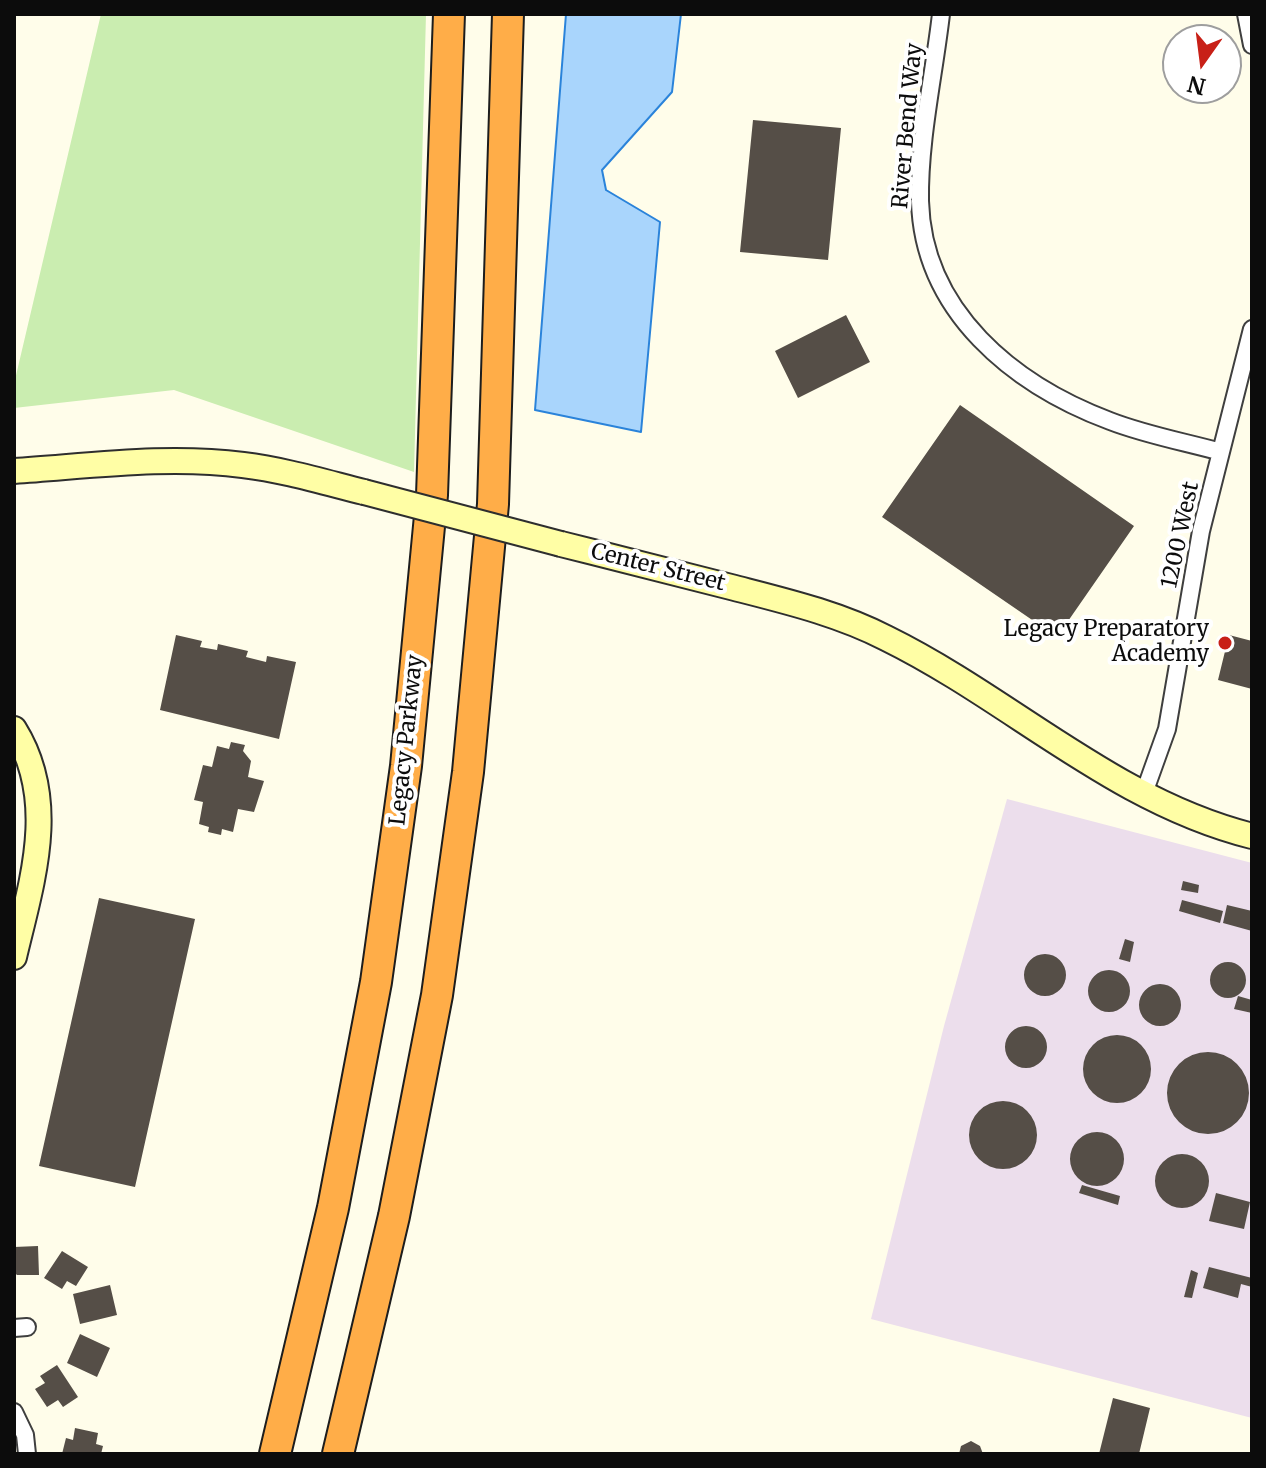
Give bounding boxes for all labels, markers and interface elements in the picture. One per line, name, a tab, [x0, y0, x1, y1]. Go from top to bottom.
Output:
north arrow	[1162, 24, 1242, 104]
street label: River Bend Way	[888, 42, 928, 210]
text: N	[1185, 70, 1209, 101]
street label: 1200 West	[1157, 479, 1205, 591]
street label: Center Street	[588, 539, 728, 597]
place label: Legacy Preparatory Academy	[1004, 617, 1209, 668]
marker: Legacy Preparatory Academy	[1216, 634, 1234, 652]
street label: Legacy Parkway	[385, 653, 429, 827]

